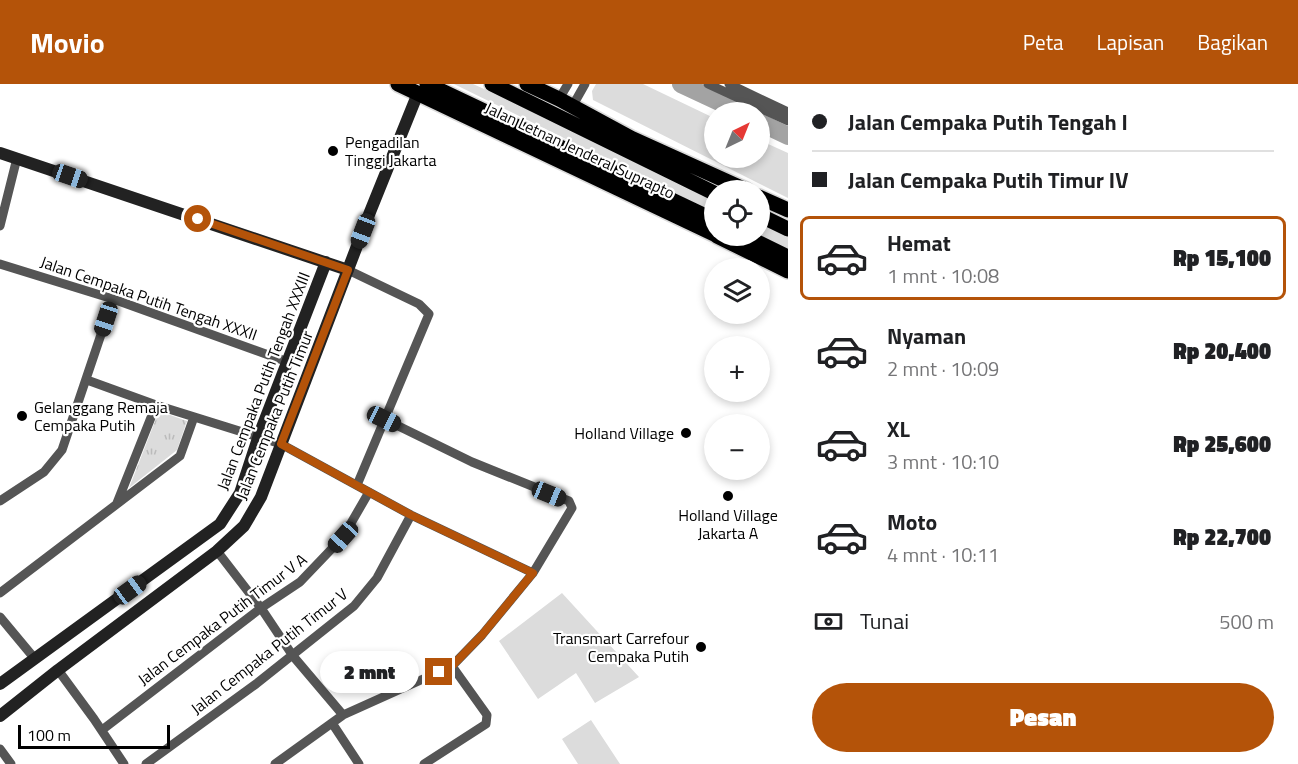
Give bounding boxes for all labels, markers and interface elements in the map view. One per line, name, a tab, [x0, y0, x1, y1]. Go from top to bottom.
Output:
text: Movio	[30, 21, 105, 64]
text: Peta	[1023, 26, 1064, 58]
text: Lapisan	[1097, 26, 1164, 58]
text: Bagikan	[1197, 26, 1268, 58]
street label: Jalan Letnan Jenderal Suprapto	[481, 95, 679, 205]
north arrow	[704, 102, 770, 168]
map controls	[704, 102, 770, 480]
text: Jalan Cempaka Putih Tengah I	[848, 105, 1128, 139]
place label: Pengadilan Tinggi Jakarta	[345, 130, 436, 172]
marker: Pengadilan Tinggi Jakarta	[326, 144, 340, 158]
car	[50, 162, 90, 190]
text: Jalan Cempaka Putih Timur IV	[848, 163, 1128, 197]
button: locate	[704, 180, 770, 246]
route start	[184, 205, 211, 232]
car	[348, 211, 378, 251]
text: Hemat	[887, 226, 951, 260]
icon: car	[815, 231, 869, 285]
text: Rp 15,100	[1173, 241, 1271, 275]
street label: Jalan Cempaka Putih Tengah XXXII	[37, 250, 261, 346]
button: layers	[704, 258, 770, 324]
text: 1 mnt · 10:08	[887, 260, 999, 291]
street label: Jalan Cempaka Putih Tengah XXXIII	[210, 268, 316, 494]
car	[92, 299, 120, 339]
text: Nyaman	[887, 319, 966, 353]
icon: car	[815, 324, 869, 378]
street label: Jalan Cempaka Putih Timur	[229, 326, 319, 503]
text: Rp 20,400	[1173, 334, 1271, 368]
button: +	[704, 336, 770, 402]
text: 2 mnt · 10:09	[887, 353, 999, 384]
place label: Gelanggang Remaja Cempaka Putih	[34, 395, 168, 437]
car	[364, 403, 404, 435]
marker: Gelanggang Remaja Cempaka Putih	[15, 409, 29, 423]
text: XL	[887, 412, 910, 446]
button: −	[704, 414, 770, 480]
icon: car	[815, 417, 869, 471]
place label: Holland Village	[574, 421, 674, 445]
marker: Holland Village	[679, 426, 693, 440]
text: Rp 25,600	[1173, 427, 1271, 461]
text: 3 mnt · 10:10	[887, 446, 999, 477]
car	[529, 479, 569, 509]
marker: Holland Village Jakarta A	[721, 489, 735, 503]
place label: Holland Village Jakarta A	[678, 503, 778, 545]
text: Moto	[887, 505, 937, 539]
icon: car	[815, 510, 869, 564]
car	[324, 518, 362, 556]
text: Rp 22,700	[1173, 520, 1271, 554]
text: 4 mnt · 10:11	[887, 539, 999, 570]
street label: Jalan Cempaka Putih Timur V A	[134, 549, 310, 689]
car	[110, 572, 150, 608]
street label: Jalan Cempaka Putih Timur V	[187, 584, 351, 718]
text: Tunai	[860, 604, 909, 638]
icon: cash	[812, 605, 845, 638]
text: 500 m	[1219, 606, 1274, 637]
place label: Transmart Carrefour Cempaka Putih	[553, 626, 689, 668]
marker: Transmart Carrefour Cempaka Putih	[694, 640, 708, 654]
callout: 2 mnt	[319, 651, 418, 693]
text: 2 mnt	[344, 656, 395, 687]
route end	[425, 658, 452, 685]
button: Pesan	[812, 683, 1274, 752]
scale bar	[18, 722, 170, 750]
text: 100 m	[27, 723, 71, 747]

